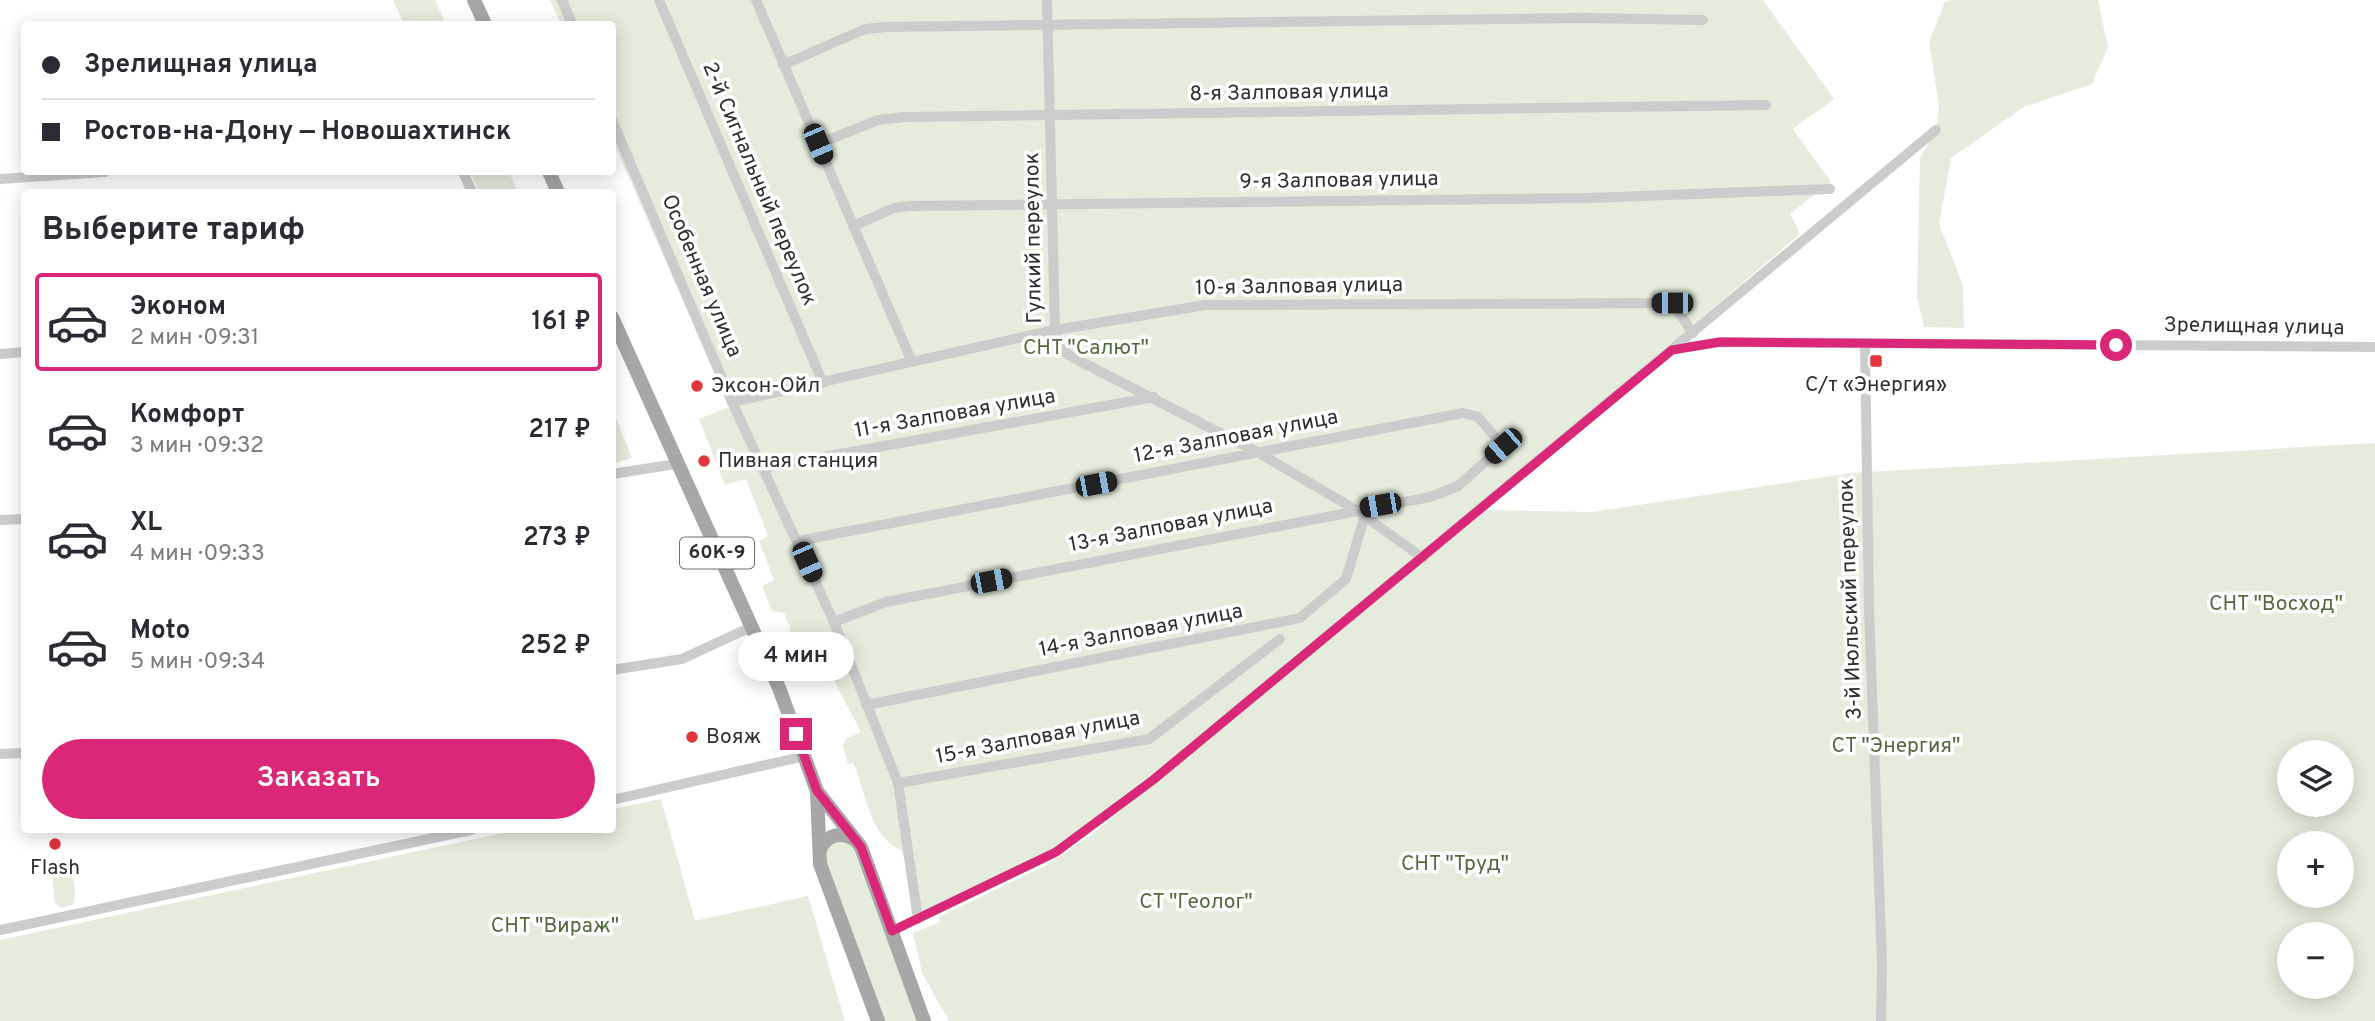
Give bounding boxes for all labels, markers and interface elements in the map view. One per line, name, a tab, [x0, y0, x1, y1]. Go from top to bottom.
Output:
text: Зрелищная улица	[84, 49, 317, 82]
street label: 2-й Сигнальный переулок	[695, 58, 823, 310]
street label: 8-я Залповая улица	[1189, 78, 1389, 108]
text: Ростов-на-Дону — Новошахтинск	[84, 116, 511, 149]
car	[801, 121, 836, 167]
street label: Гулкий переулок	[1019, 152, 1049, 324]
street label: 9-я Залповая улица	[1239, 166, 1439, 196]
street label: Особенная улица	[655, 191, 747, 361]
text: Выберите тариф	[42, 211, 305, 251]
street label: 10-я Залповая улица	[1195, 272, 1403, 302]
icon: car	[46, 291, 109, 354]
text: Эконом	[130, 291, 226, 324]
car	[1652, 293, 1694, 314]
text: 161 ₽	[532, 306, 591, 339]
street label: Зрелищная улица	[2163, 312, 2345, 342]
text: 2 мин · 09:31	[130, 324, 259, 353]
route start	[2100, 329, 2132, 361]
park label: СНТ "Салют"	[1023, 335, 1149, 362]
marker: С/т «Энергия»	[1868, 353, 1884, 369]
place label: С/т «Энергия»	[1805, 372, 1947, 399]
place label: Эксон-Ойл	[711, 373, 820, 400]
marker: Эксон-Ойл	[689, 378, 705, 394]
street label: 11-я Залповая улица	[853, 383, 1057, 445]
icon: car	[46, 399, 109, 462]
text: Комфорт	[130, 399, 244, 432]
street label: 12-я Залповая улица	[1132, 404, 1340, 470]
text: 217 ₽	[528, 414, 591, 447]
car	[1481, 424, 1526, 468]
text: 3 мин · 09:32	[130, 432, 264, 461]
place label: Пивная станция	[718, 448, 878, 475]
marker: Пивная станция	[696, 453, 712, 469]
car	[1074, 470, 1119, 498]
street label: 3-й Июльский переулок	[1833, 478, 1869, 720]
car	[1358, 491, 1403, 519]
street label: 13-я Залповая улица	[1067, 493, 1275, 559]
icon: car	[46, 507, 109, 570]
text: XL	[130, 507, 162, 540]
text: 273 ₽	[523, 522, 591, 555]
road number: 60К-9	[680, 538, 754, 568]
car	[789, 539, 826, 585]
text: 4 мин · 09:33	[130, 540, 265, 569]
car	[969, 567, 1014, 595]
park label: СНТ "Восход"	[2209, 591, 2343, 618]
street label: 14-я Залповая улица	[1037, 598, 1245, 664]
icon: car	[46, 615, 109, 678]
text: Moto	[130, 615, 190, 648]
text: 252 ₽	[520, 630, 591, 663]
callout: 4 мин	[738, 632, 854, 682]
text: 4 мин	[764, 642, 828, 671]
text: 5 мин · 09:34	[130, 648, 265, 677]
street label: 15-я Залповая улица	[934, 705, 1142, 771]
route end	[780, 718, 812, 750]
place label: Вояж	[706, 724, 761, 751]
marker: Вояж	[684, 729, 700, 745]
park label: СТ "Энергия"	[1832, 733, 1960, 760]
button: Заказать	[42, 739, 595, 819]
map controls	[2277, 740, 2354, 999]
button: layers	[2277, 740, 2354, 817]
button: +	[2277, 831, 2354, 908]
marker: Flash	[47, 836, 63, 852]
park label: СНТ "Труд"	[1401, 851, 1509, 878]
place label: Flash	[30, 855, 80, 882]
park label: СТ "Геолог"	[1139, 889, 1253, 916]
park label: СНТ "Вираж"	[491, 913, 619, 940]
button: −	[2277, 922, 2354, 999]

